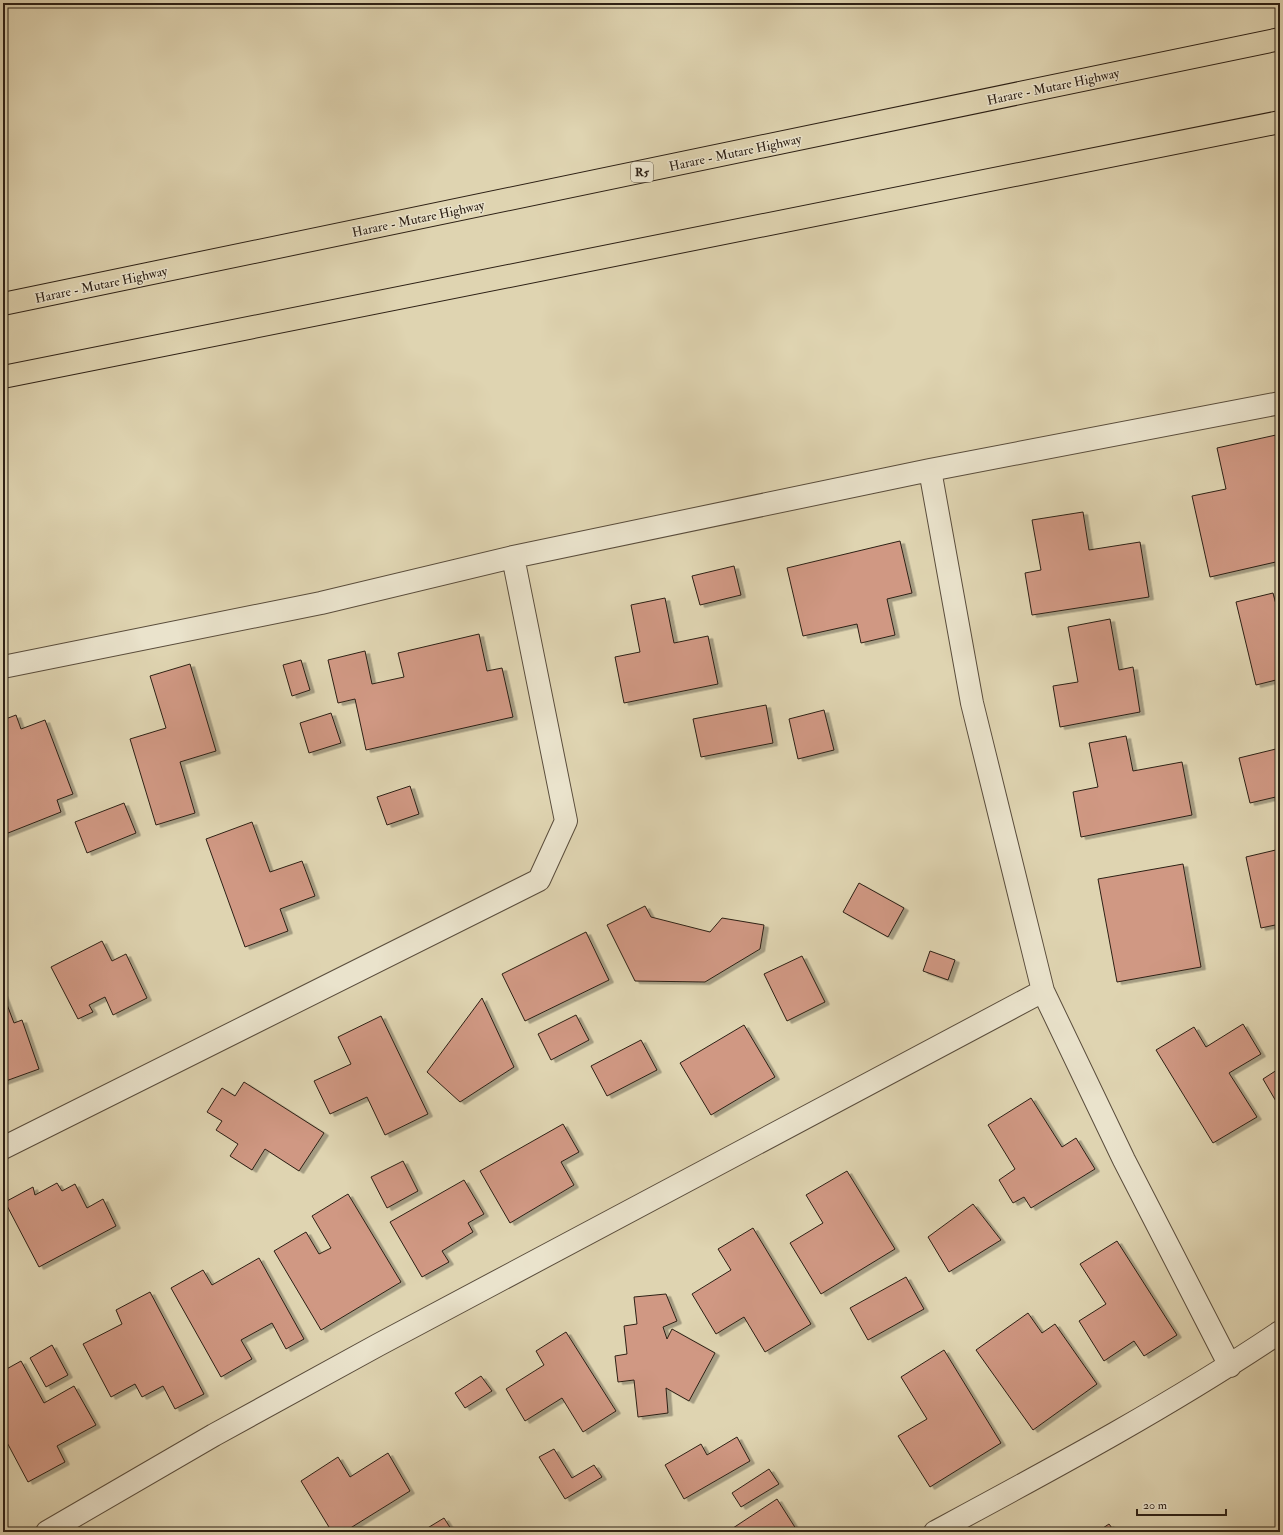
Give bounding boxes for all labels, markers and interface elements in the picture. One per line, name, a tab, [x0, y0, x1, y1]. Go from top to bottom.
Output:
street label: Harare - Mutare Highway	[985, 65, 1121, 110]
street label: Harare - Mutare Highway	[667, 131, 803, 176]
road number: R5	[631, 162, 653, 182]
street label: Harare - Mutare Highway	[350, 197, 486, 242]
street label: Harare - Mutare Highway	[33, 263, 169, 308]
scale bar	[1137, 1491, 1226, 1517]
text: 20 m	[1143, 1498, 1168, 1513]

